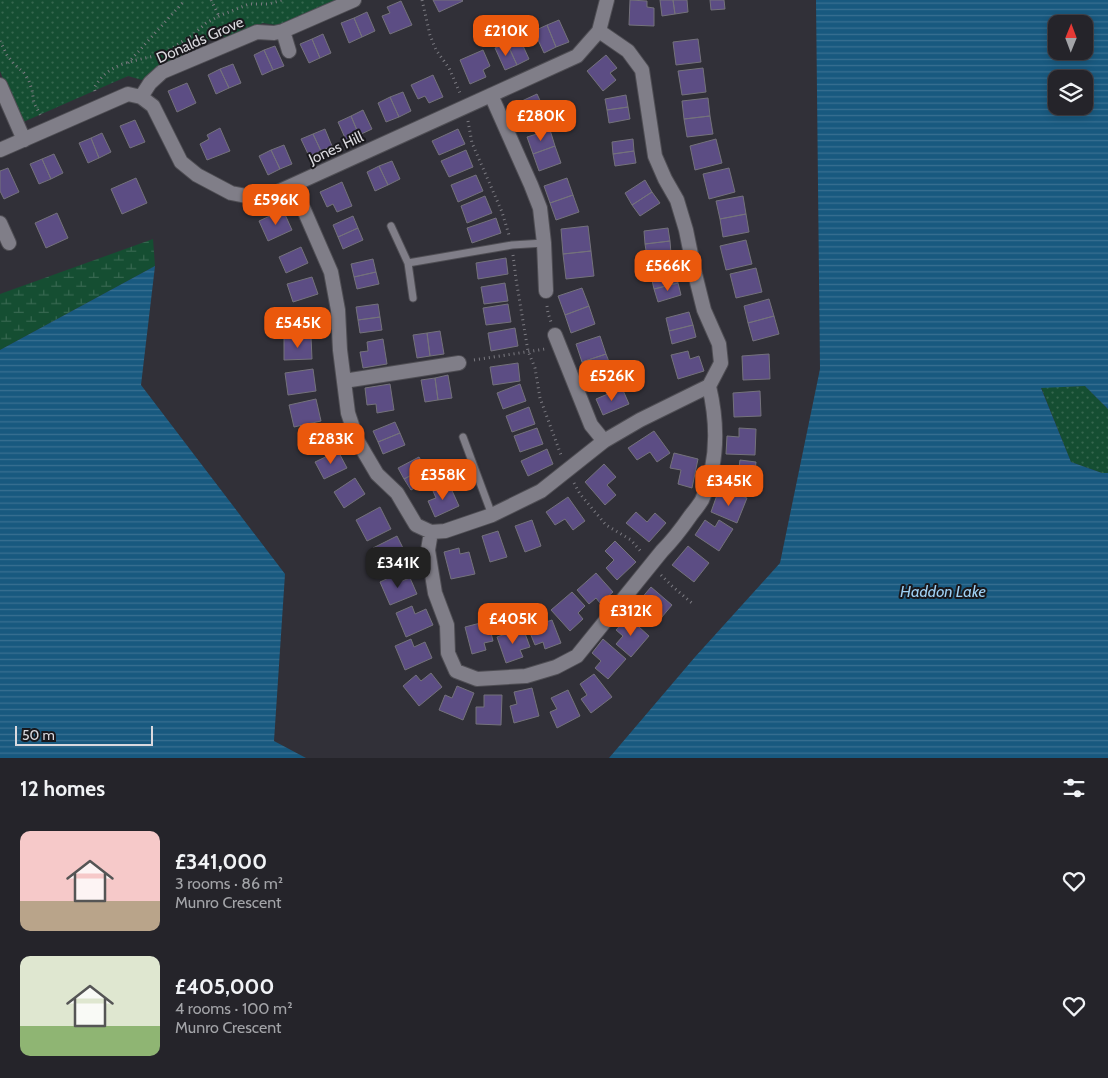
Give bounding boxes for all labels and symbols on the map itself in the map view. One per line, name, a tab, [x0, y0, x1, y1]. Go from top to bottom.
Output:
street label: Donalds Grove	[154, 13, 247, 67]
pin: £210K	[471, 15, 541, 57]
north arrow	[1048, 15, 1092, 60]
pin: £280K	[506, 100, 576, 142]
street label: Jones Hill	[305, 127, 367, 169]
pin: £596K	[241, 184, 311, 226]
pin: £566K	[633, 250, 703, 292]
pin: £545K	[263, 306, 333, 349]
pin: £526K	[577, 360, 647, 402]
pin: £283K	[296, 422, 366, 465]
pin: £358K	[408, 458, 478, 501]
pin: £345K	[694, 464, 764, 507]
pin: £341K	[363, 546, 433, 589]
water label: Haddon Lake	[900, 582, 986, 601]
pin: £312K	[596, 594, 666, 637]
pin: £405K	[478, 602, 548, 645]
scale bar	[15, 723, 152, 746]

